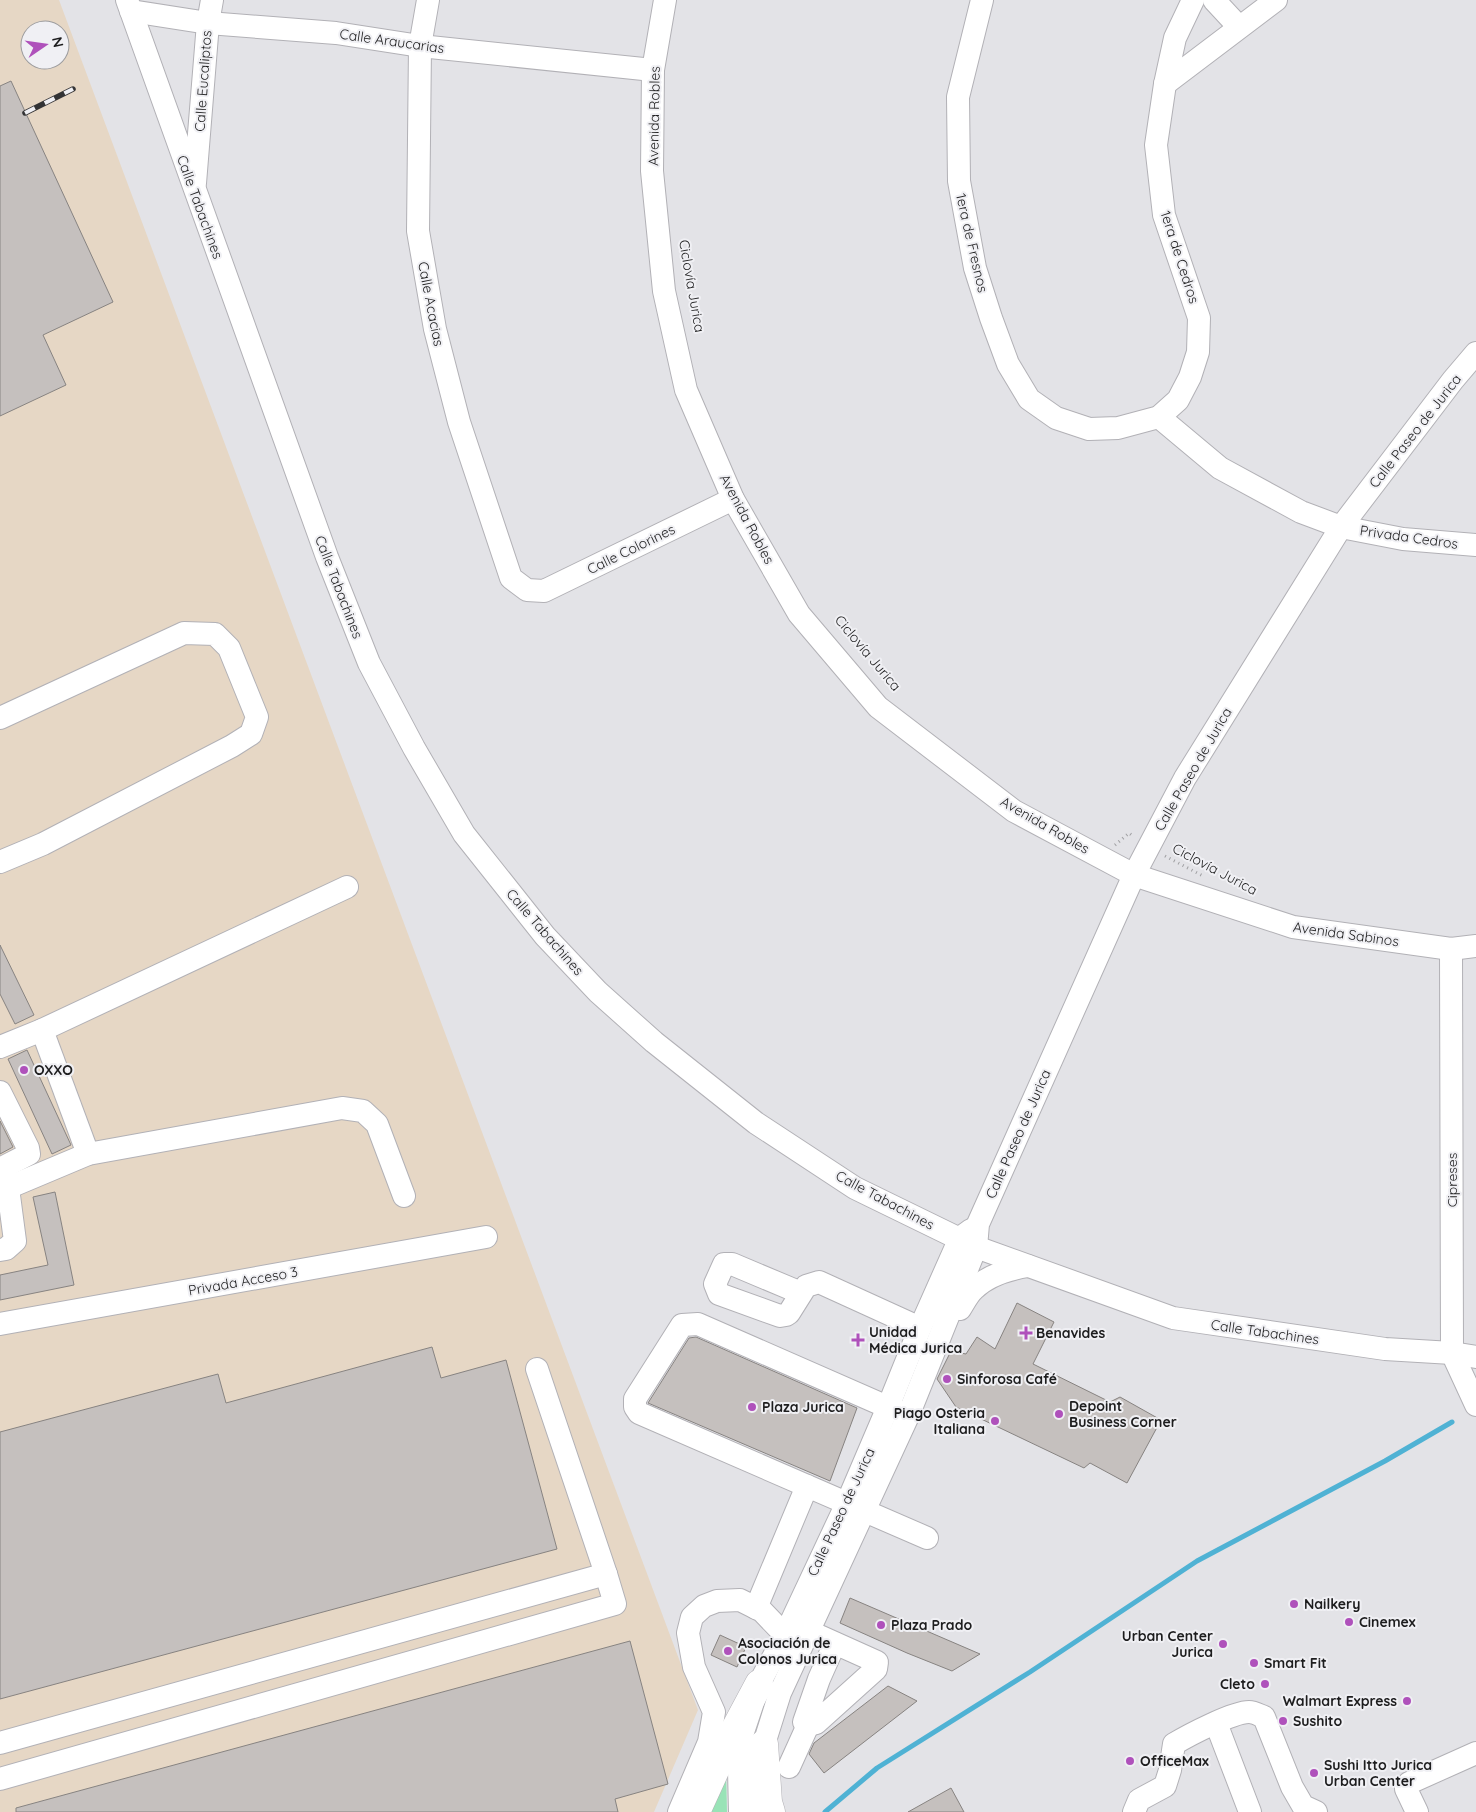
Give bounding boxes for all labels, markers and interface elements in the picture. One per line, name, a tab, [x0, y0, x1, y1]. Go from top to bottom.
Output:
north arrow	[20, 20, 70, 70]
street label: Calle Araucarias	[339, 25, 445, 57]
street label: Calle Eucaliptos	[190, 30, 216, 132]
text: N	[48, 35, 68, 49]
street label: Avenida Robles	[644, 66, 664, 166]
street label: Calle Tabachines	[173, 153, 227, 261]
street label: 1era de Fresnos	[952, 192, 992, 294]
street label: 1era de Cedros	[1157, 208, 1203, 306]
street label: Ciclovía Jurica	[675, 238, 709, 334]
street label: Calle Acacias	[414, 260, 448, 348]
street label: Calle Paseo de Jurica	[1365, 371, 1465, 491]
street label: Avenida Robles	[716, 471, 778, 567]
street label: Calle Colorines	[584, 520, 678, 578]
street label: Privada Cedros	[1359, 521, 1459, 553]
street label: Calle Tabachines	[311, 533, 367, 641]
street label: Ciclovía Jurica	[831, 611, 905, 695]
street label: Calle Paseo de Jurica	[1150, 704, 1236, 834]
street label: Avenida Robles	[997, 792, 1093, 858]
street label: Ciclovía Jurica	[1169, 839, 1261, 899]
street label: Calle Tabachines	[502, 885, 588, 979]
street label: Avenida Sabinos	[1292, 918, 1400, 950]
place label: OXXO	[34, 1061, 73, 1079]
marker: OXXO	[18, 1064, 30, 1076]
street label: Calle Paseo de Jurica	[981, 1067, 1055, 1201]
street label: Cipreses	[1443, 1153, 1461, 1207]
street label: Calle Tabachines	[833, 1166, 937, 1234]
street label: Privada Acceso 3	[187, 1262, 299, 1300]
street label: Calle Tabachines	[1210, 1316, 1320, 1348]
place label: Unidad Médica Jurica	[869, 1323, 962, 1357]
place label: Benavides	[1036, 1324, 1106, 1342]
marker: Benavides	[1020, 1327, 1032, 1339]
marker: Unidad Médica Jurica	[851, 1333, 865, 1347]
place label: Sinforosa Café	[957, 1370, 1057, 1388]
marker: Sinforosa Café	[941, 1373, 953, 1385]
place label: Depoint Business Corner	[1069, 1397, 1177, 1431]
place label: Plaza Jurica	[762, 1398, 844, 1416]
marker: Plaza Jurica	[746, 1401, 758, 1413]
place label: Piago Osteria Italiana	[894, 1404, 985, 1438]
marker: Depoint Business Corner	[1053, 1408, 1065, 1420]
marker: Piago Osteria Italiana	[989, 1415, 1001, 1427]
street label: Calle Paseo de Jurica	[803, 1445, 879, 1579]
place label: Nailkery	[1304, 1595, 1360, 1613]
marker: Nailkery	[1288, 1598, 1300, 1610]
place label: Cinemex	[1359, 1613, 1416, 1631]
place label: Plaza Prado	[891, 1616, 972, 1634]
marker: Cinemex	[1343, 1616, 1355, 1628]
marker: Plaza Prado	[875, 1619, 887, 1631]
place label: Urban Center Jurica	[1122, 1627, 1213, 1661]
place label: Asociación de Colonos Jurica	[738, 1634, 837, 1668]
marker: Urban Center Jurica	[1217, 1638, 1229, 1650]
marker: Asociación de Colonos Jurica	[722, 1645, 734, 1657]
place label: Smart Fit	[1264, 1654, 1327, 1672]
marker: Smart Fit	[1248, 1657, 1260, 1669]
place label: Cleto	[1220, 1675, 1255, 1693]
marker: Cleto	[1259, 1678, 1271, 1690]
place label: Walmart Express	[1283, 1692, 1397, 1710]
marker: Walmart Express	[1401, 1695, 1413, 1707]
place label: Sushito	[1293, 1712, 1342, 1730]
marker: Sushito	[1277, 1715, 1289, 1727]
place label: OfficeMax	[1140, 1752, 1209, 1770]
marker: OfficeMax	[1124, 1755, 1136, 1767]
place label: Sushi Itto Jurica Urban Center	[1324, 1756, 1432, 1790]
marker: Sushi Itto Jurica Urban Center	[1308, 1767, 1320, 1779]

